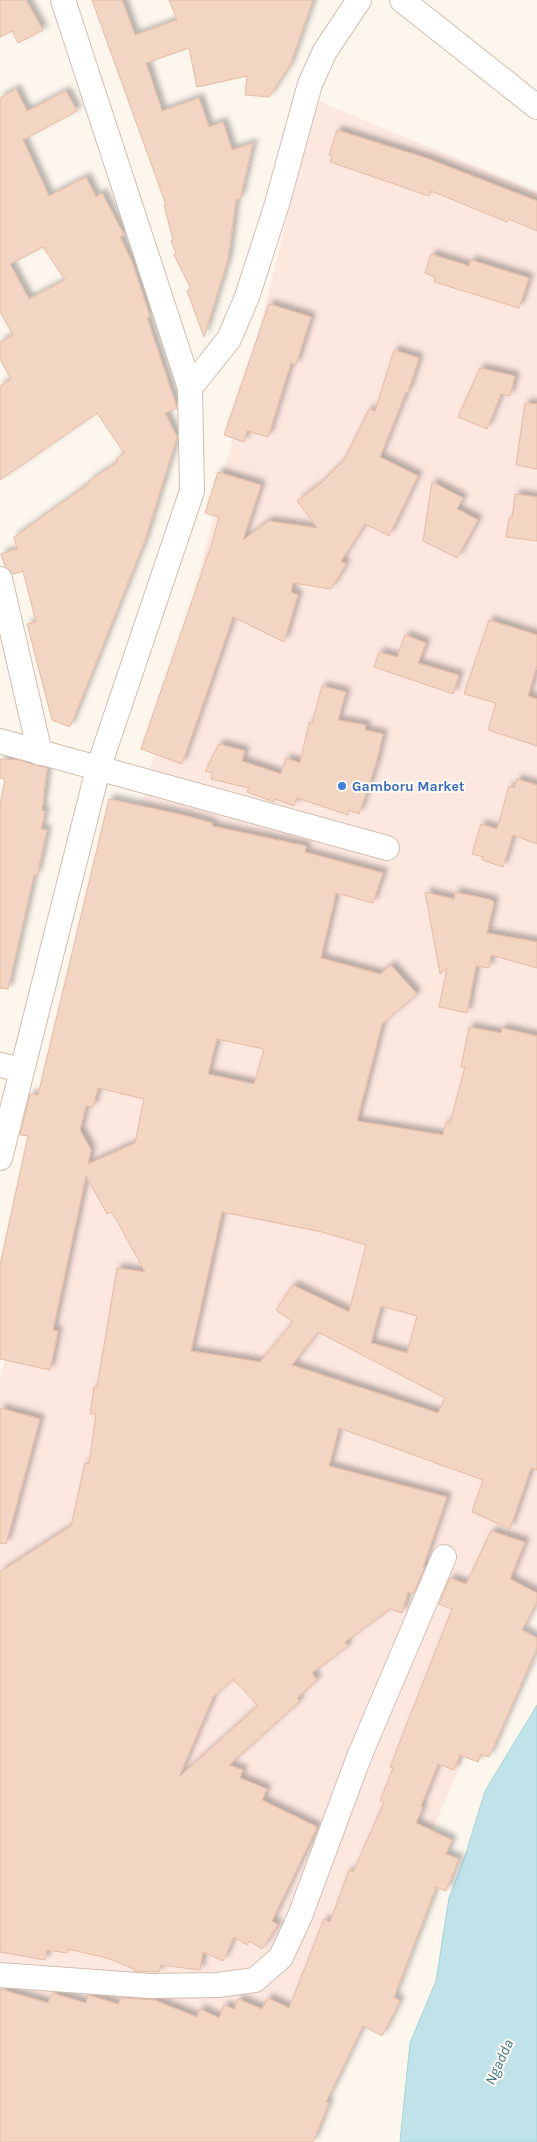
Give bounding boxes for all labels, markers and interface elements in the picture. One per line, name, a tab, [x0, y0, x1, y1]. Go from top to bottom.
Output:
place label: Gamboru Market	[352, 778, 465, 795]
marker: Gamboru Market	[336, 780, 348, 792]
water label: Ngadda	[481, 2036, 517, 2088]

